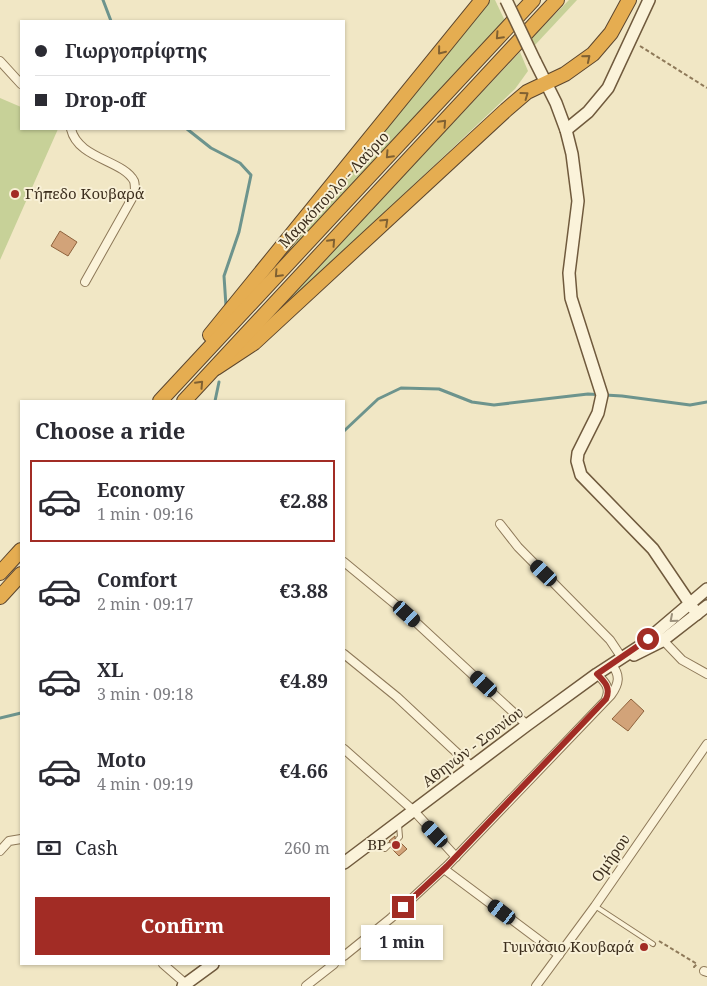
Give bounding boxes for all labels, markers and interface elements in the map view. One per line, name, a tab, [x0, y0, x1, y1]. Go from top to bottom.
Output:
one-way arrow	[496, 30, 505, 39]
text: Γιωργοπρίφτης	[65, 38, 207, 64]
one-way arrow	[437, 46, 446, 55]
one-way arrow	[582, 55, 591, 64]
text: Drop-off	[65, 87, 145, 113]
one-way arrow	[519, 92, 529, 101]
one-way arrow	[437, 119, 446, 128]
street label: Μαρκόπουλο - Λαύριο	[274, 127, 393, 252]
one-way arrow	[386, 149, 395, 158]
place label: Γήπεδο Κουβαρά	[25, 183, 145, 203]
marker: Γήπεδο Κουβαρά	[9, 188, 21, 200]
one-way arrow	[379, 219, 388, 228]
one-way arrow	[327, 239, 336, 248]
one-way arrow	[275, 268, 284, 277]
one-way arrow	[194, 381, 203, 390]
text: Choose a ride	[35, 415, 185, 445]
text: Economy	[97, 477, 185, 503]
icon: car	[37, 479, 82, 524]
text: €2.88	[280, 488, 328, 514]
text: 1 min · 09:16	[97, 503, 193, 525]
car	[527, 557, 560, 589]
text: Comfort	[97, 567, 177, 593]
icon: car	[37, 569, 82, 614]
text: €3.88	[280, 578, 328, 604]
text: 2 min · 09:17	[97, 593, 193, 615]
car	[390, 598, 423, 630]
one-way arrow	[669, 613, 678, 622]
route start	[637, 628, 659, 650]
text: XL	[97, 657, 123, 683]
icon: car	[37, 659, 82, 704]
text: €4.89	[280, 668, 328, 694]
car	[467, 668, 500, 700]
text: 3 min · 09:18	[97, 683, 193, 705]
street label: Αθηνών - Σουνίου	[418, 701, 527, 791]
text: Moto	[97, 747, 146, 773]
icon: car	[37, 749, 82, 794]
text: €4.66	[280, 758, 328, 784]
text: 4 min · 09:19	[97, 773, 193, 795]
car	[419, 818, 450, 850]
street label: Ομήρου	[586, 829, 634, 885]
icon: cash	[35, 834, 63, 862]
place label: BP	[367, 834, 386, 854]
text: Cash	[75, 835, 118, 861]
text: 260 m	[284, 837, 330, 859]
marker: BP	[390, 839, 402, 851]
route end	[392, 896, 414, 918]
button: Confirm	[35, 897, 330, 955]
car	[485, 897, 518, 927]
callout: 1 min	[362, 924, 444, 960]
text: 1 min	[379, 931, 425, 953]
place label: Γυμνάσιο Κουβαρά	[503, 936, 634, 956]
marker: Γυμνάσιο Κουβαρά	[638, 941, 650, 953]

